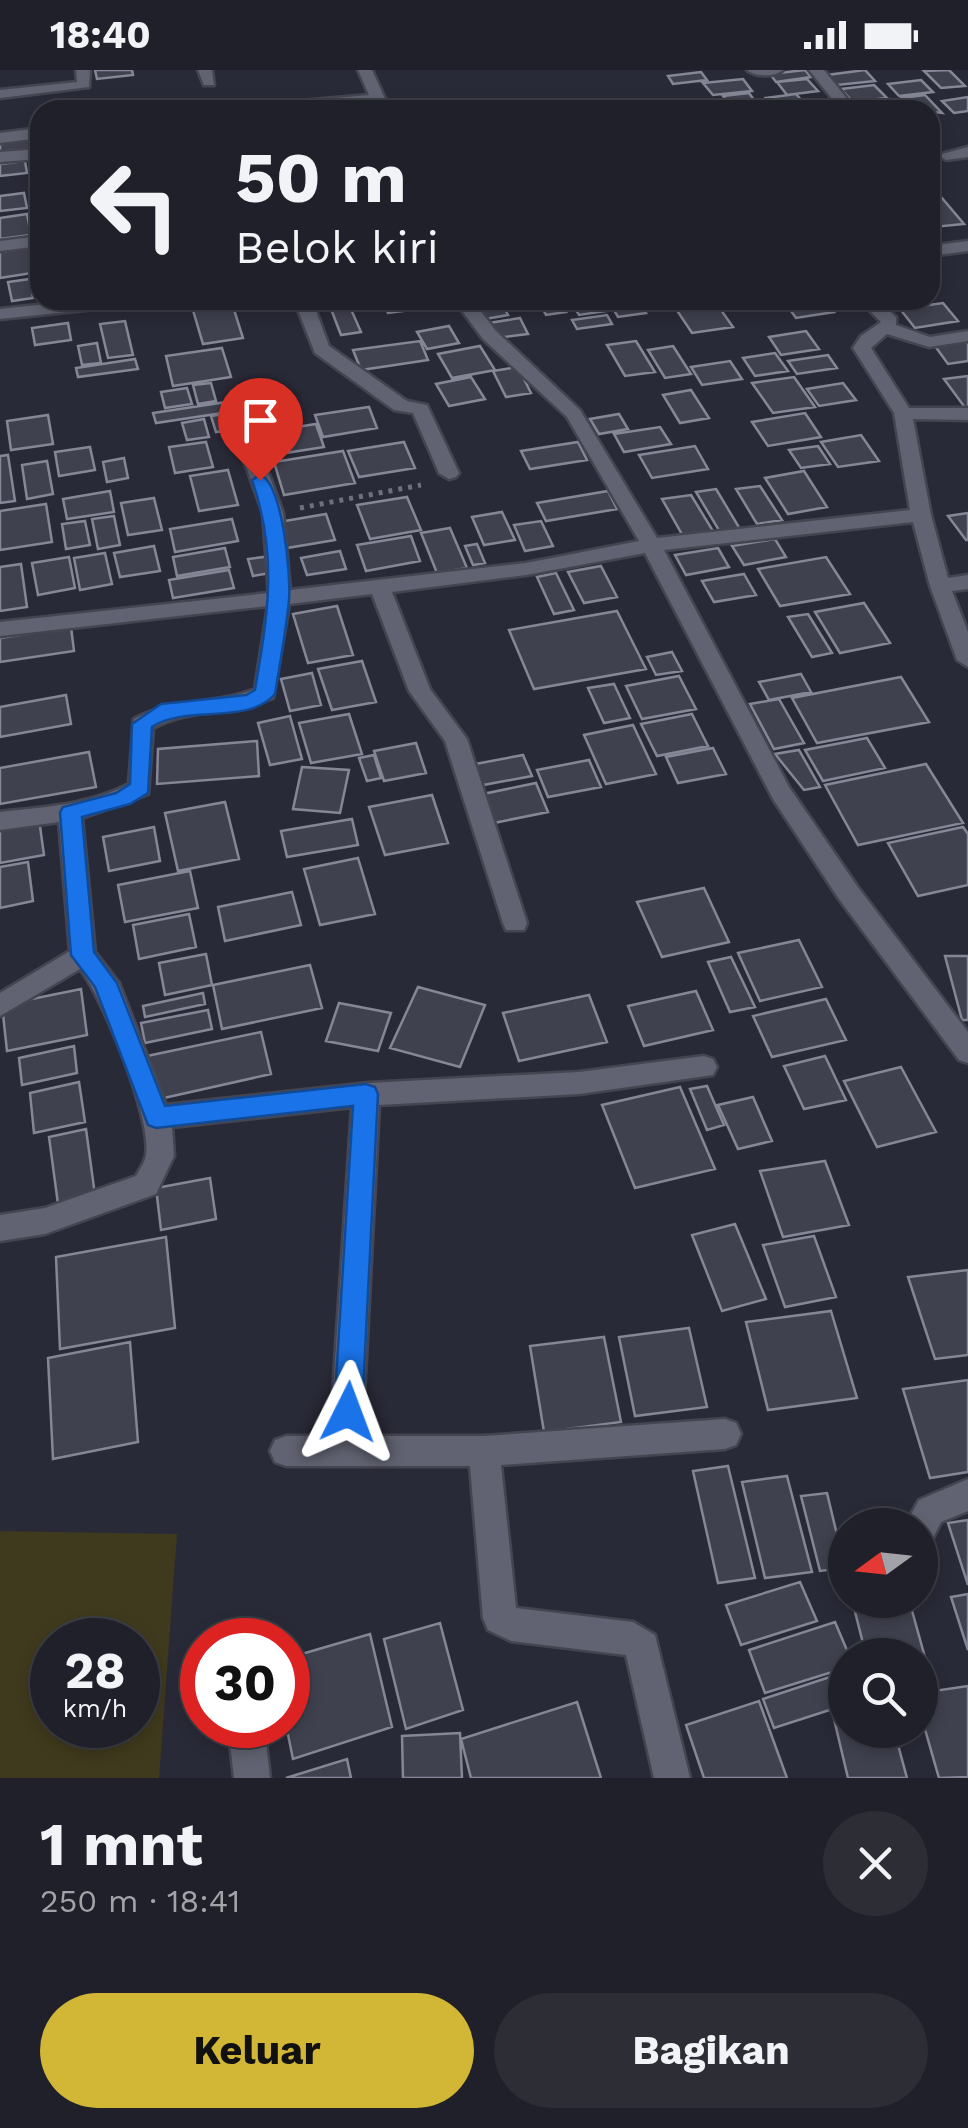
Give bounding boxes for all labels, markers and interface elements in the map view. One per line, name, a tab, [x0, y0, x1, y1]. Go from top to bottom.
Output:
text: 18:40	[50, 13, 151, 57]
text: 50 m	[235, 137, 407, 219]
icon: left	[70, 140, 200, 270]
text: Belok kiri	[235, 221, 439, 274]
pin	[218, 378, 303, 481]
icon: arrive	[233, 393, 288, 448]
position arrow	[296, 1360, 400, 1464]
north arrow	[828, 1508, 938, 1618]
map controls	[828, 1508, 938, 1748]
speed limit sign: 30	[180, 1618, 310, 1748]
button: search	[828, 1638, 938, 1748]
text: 28	[64, 1641, 126, 1700]
text: km/h	[63, 1694, 127, 1723]
text: 1 mnt	[40, 1809, 203, 1880]
button: close	[823, 1811, 928, 1916]
text: 250 m · 18:41	[40, 1882, 240, 1920]
button: Keluar	[40, 1993, 474, 2108]
button: Bagikan	[494, 1993, 928, 2108]

